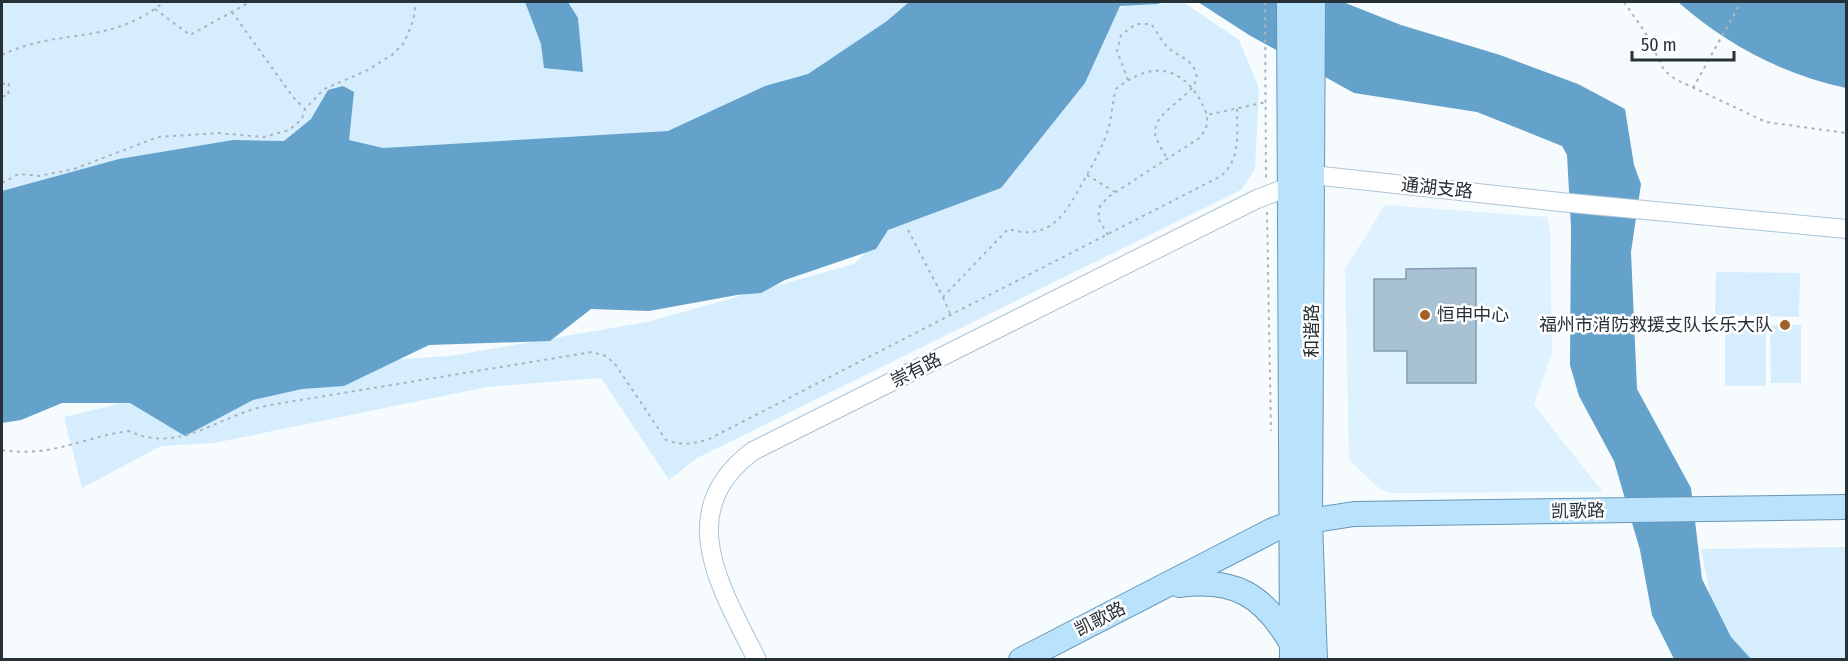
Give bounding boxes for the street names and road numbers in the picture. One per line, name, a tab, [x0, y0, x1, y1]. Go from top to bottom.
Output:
street label: 通湖支路	[1400, 173, 1474, 203]
street label: 和谐路	[1301, 304, 1323, 358]
street label: 崇有路	[887, 348, 945, 392]
street label: 凯歌路	[1551, 500, 1605, 522]
street label: 凯歌路	[1071, 597, 1129, 641]

